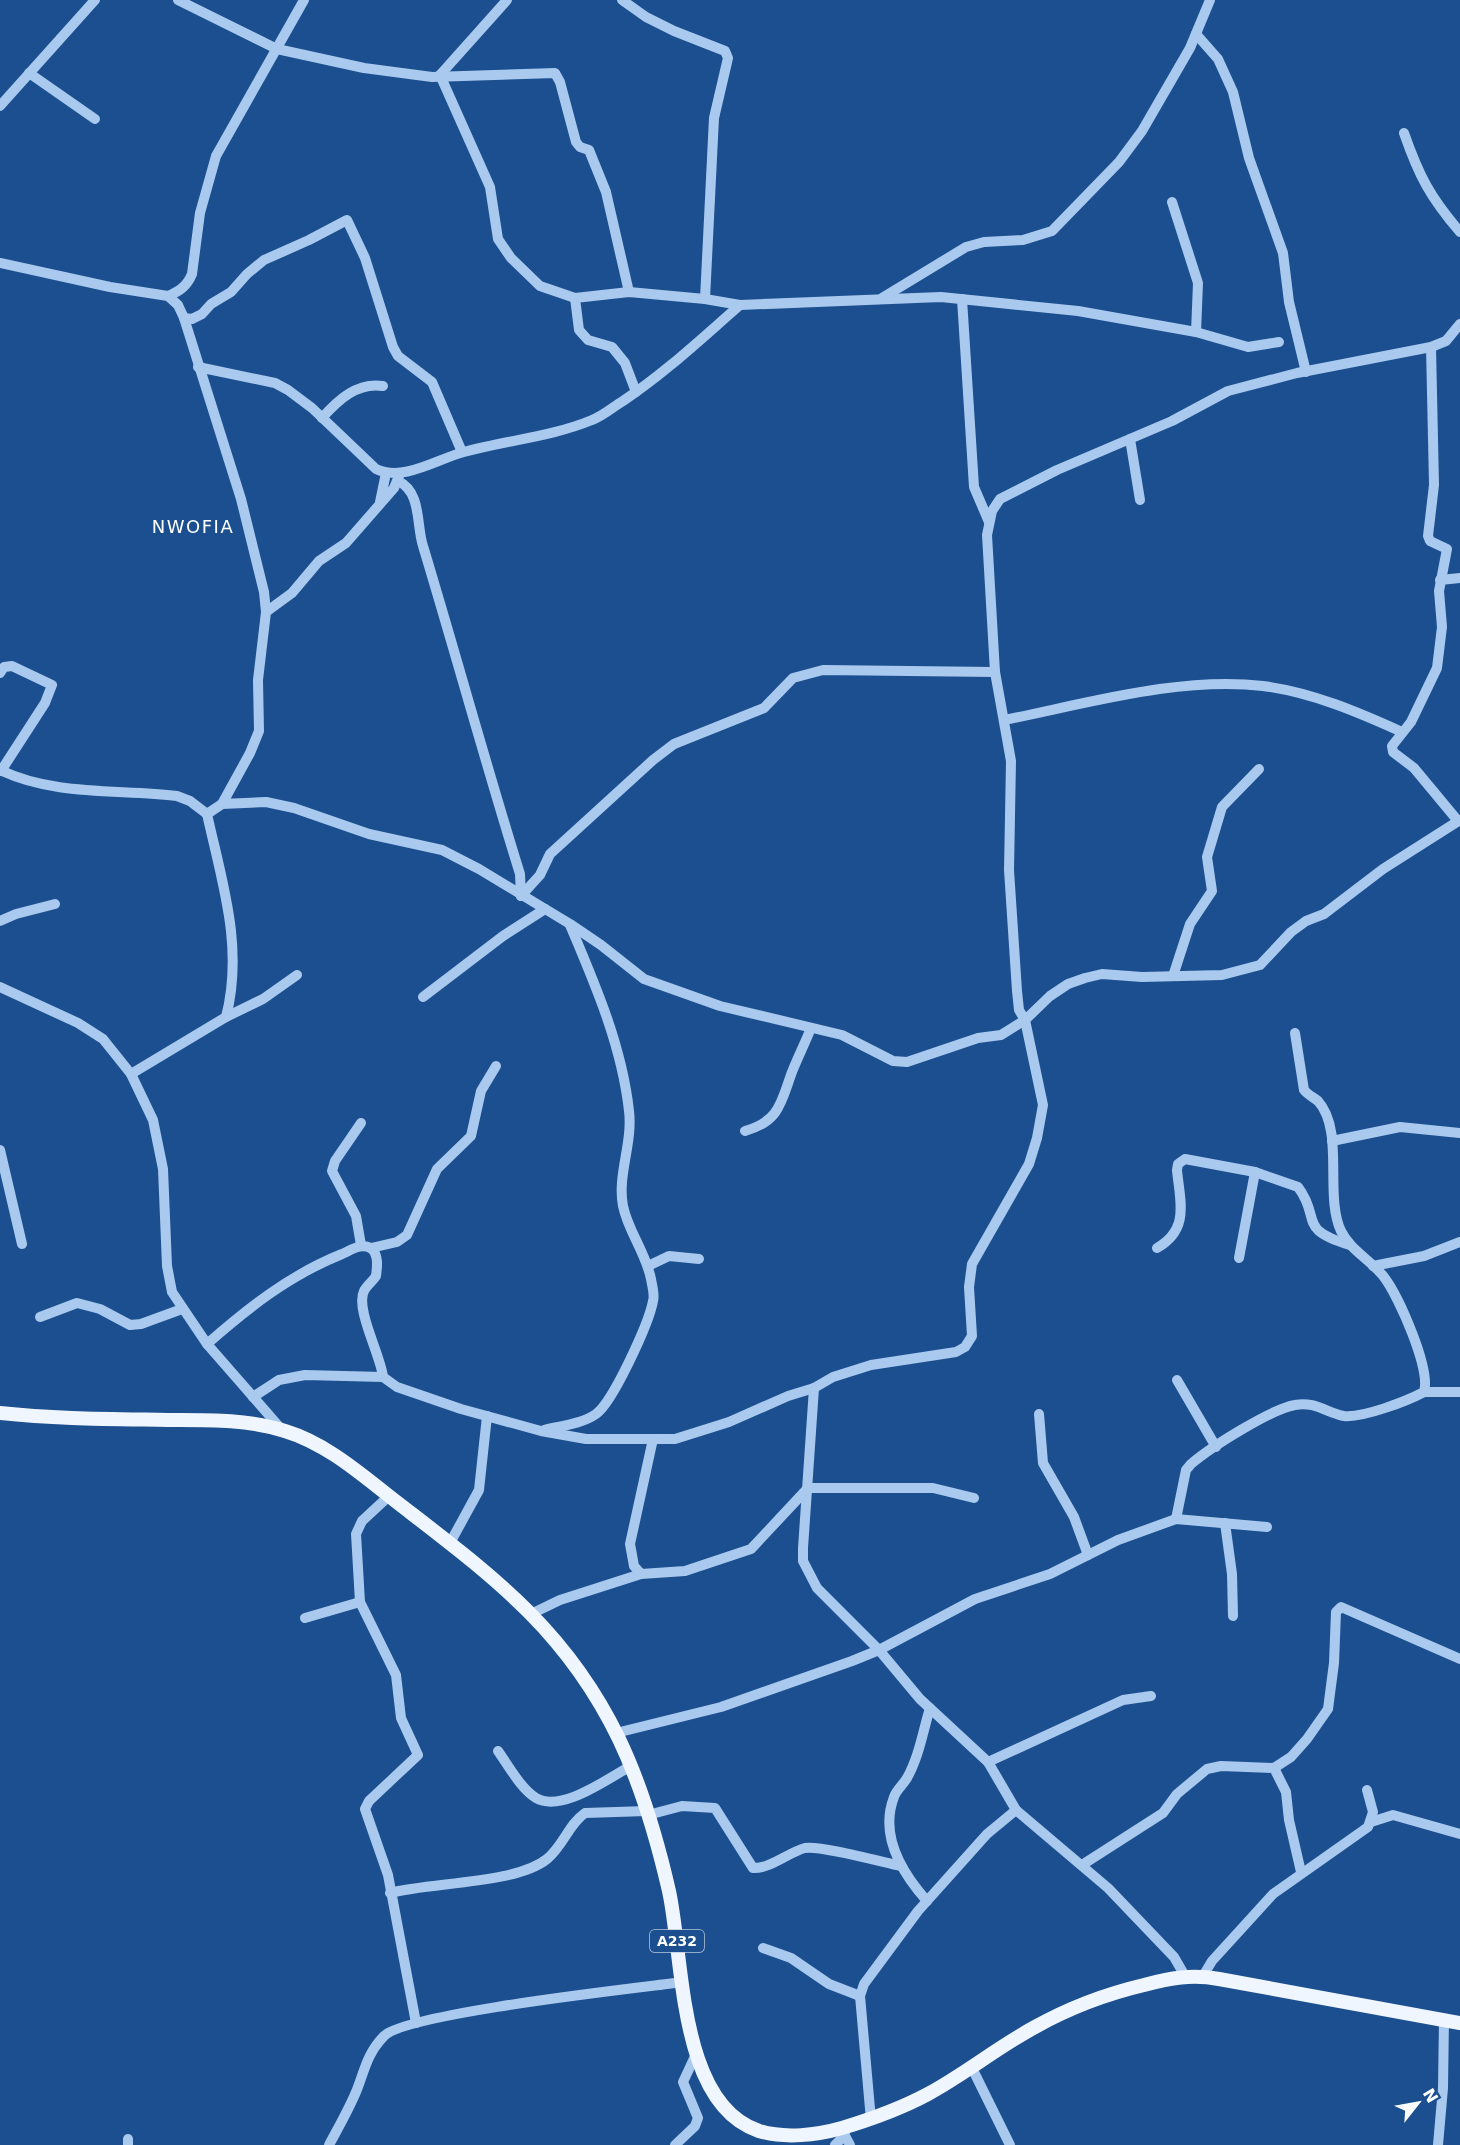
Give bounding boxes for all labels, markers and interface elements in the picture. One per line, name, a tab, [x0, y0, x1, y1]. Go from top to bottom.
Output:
district label: NWOFIA	[152, 516, 234, 537]
road number: A232	[650, 1930, 704, 1952]
north arrow	[1388, 2073, 1448, 2133]
text: N	[1419, 2085, 1442, 2106]

